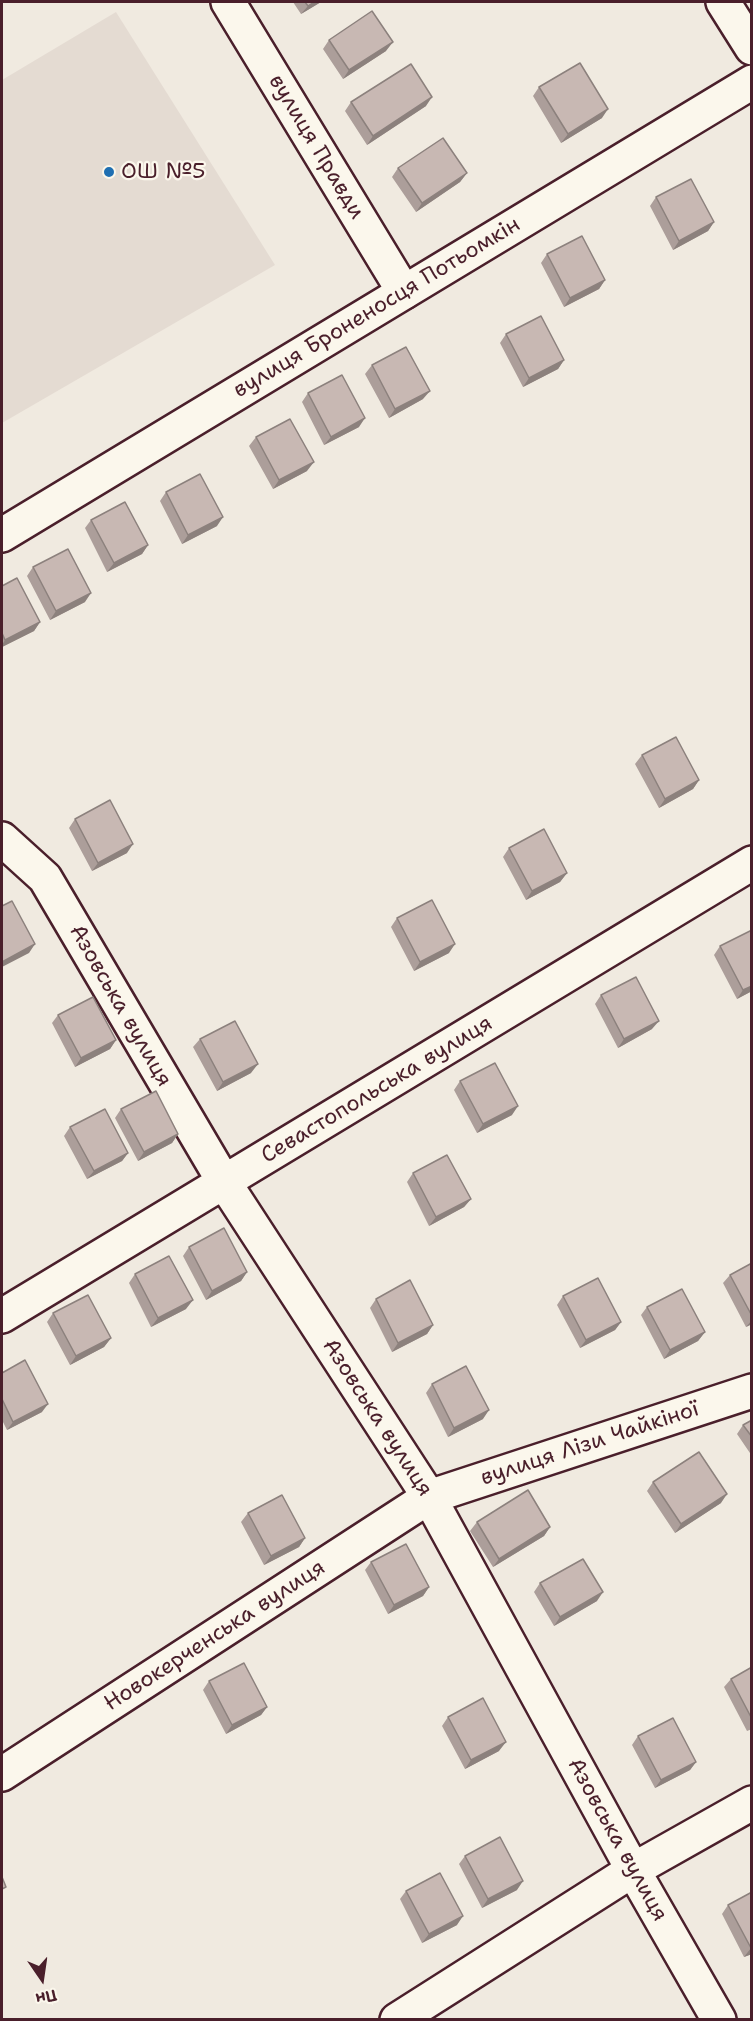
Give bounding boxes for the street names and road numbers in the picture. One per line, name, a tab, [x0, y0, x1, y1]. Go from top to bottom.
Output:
street label: вулиця Правди	[262, 70, 370, 224]
street label: вулиця Броненосця Потьомкін	[229, 212, 525, 404]
street label: Азовська вулиця	[63, 920, 177, 1092]
street label: Севастопольська вулиця	[257, 1010, 497, 1170]
street label: Азовська вулиця	[316, 1334, 438, 1502]
street label: вулиця Лізи Чайкіної	[477, 1396, 703, 1492]
street label: Новокерченська вулиця	[100, 1555, 330, 1717]
street label: Азовська вулиця	[561, 1754, 673, 1926]

